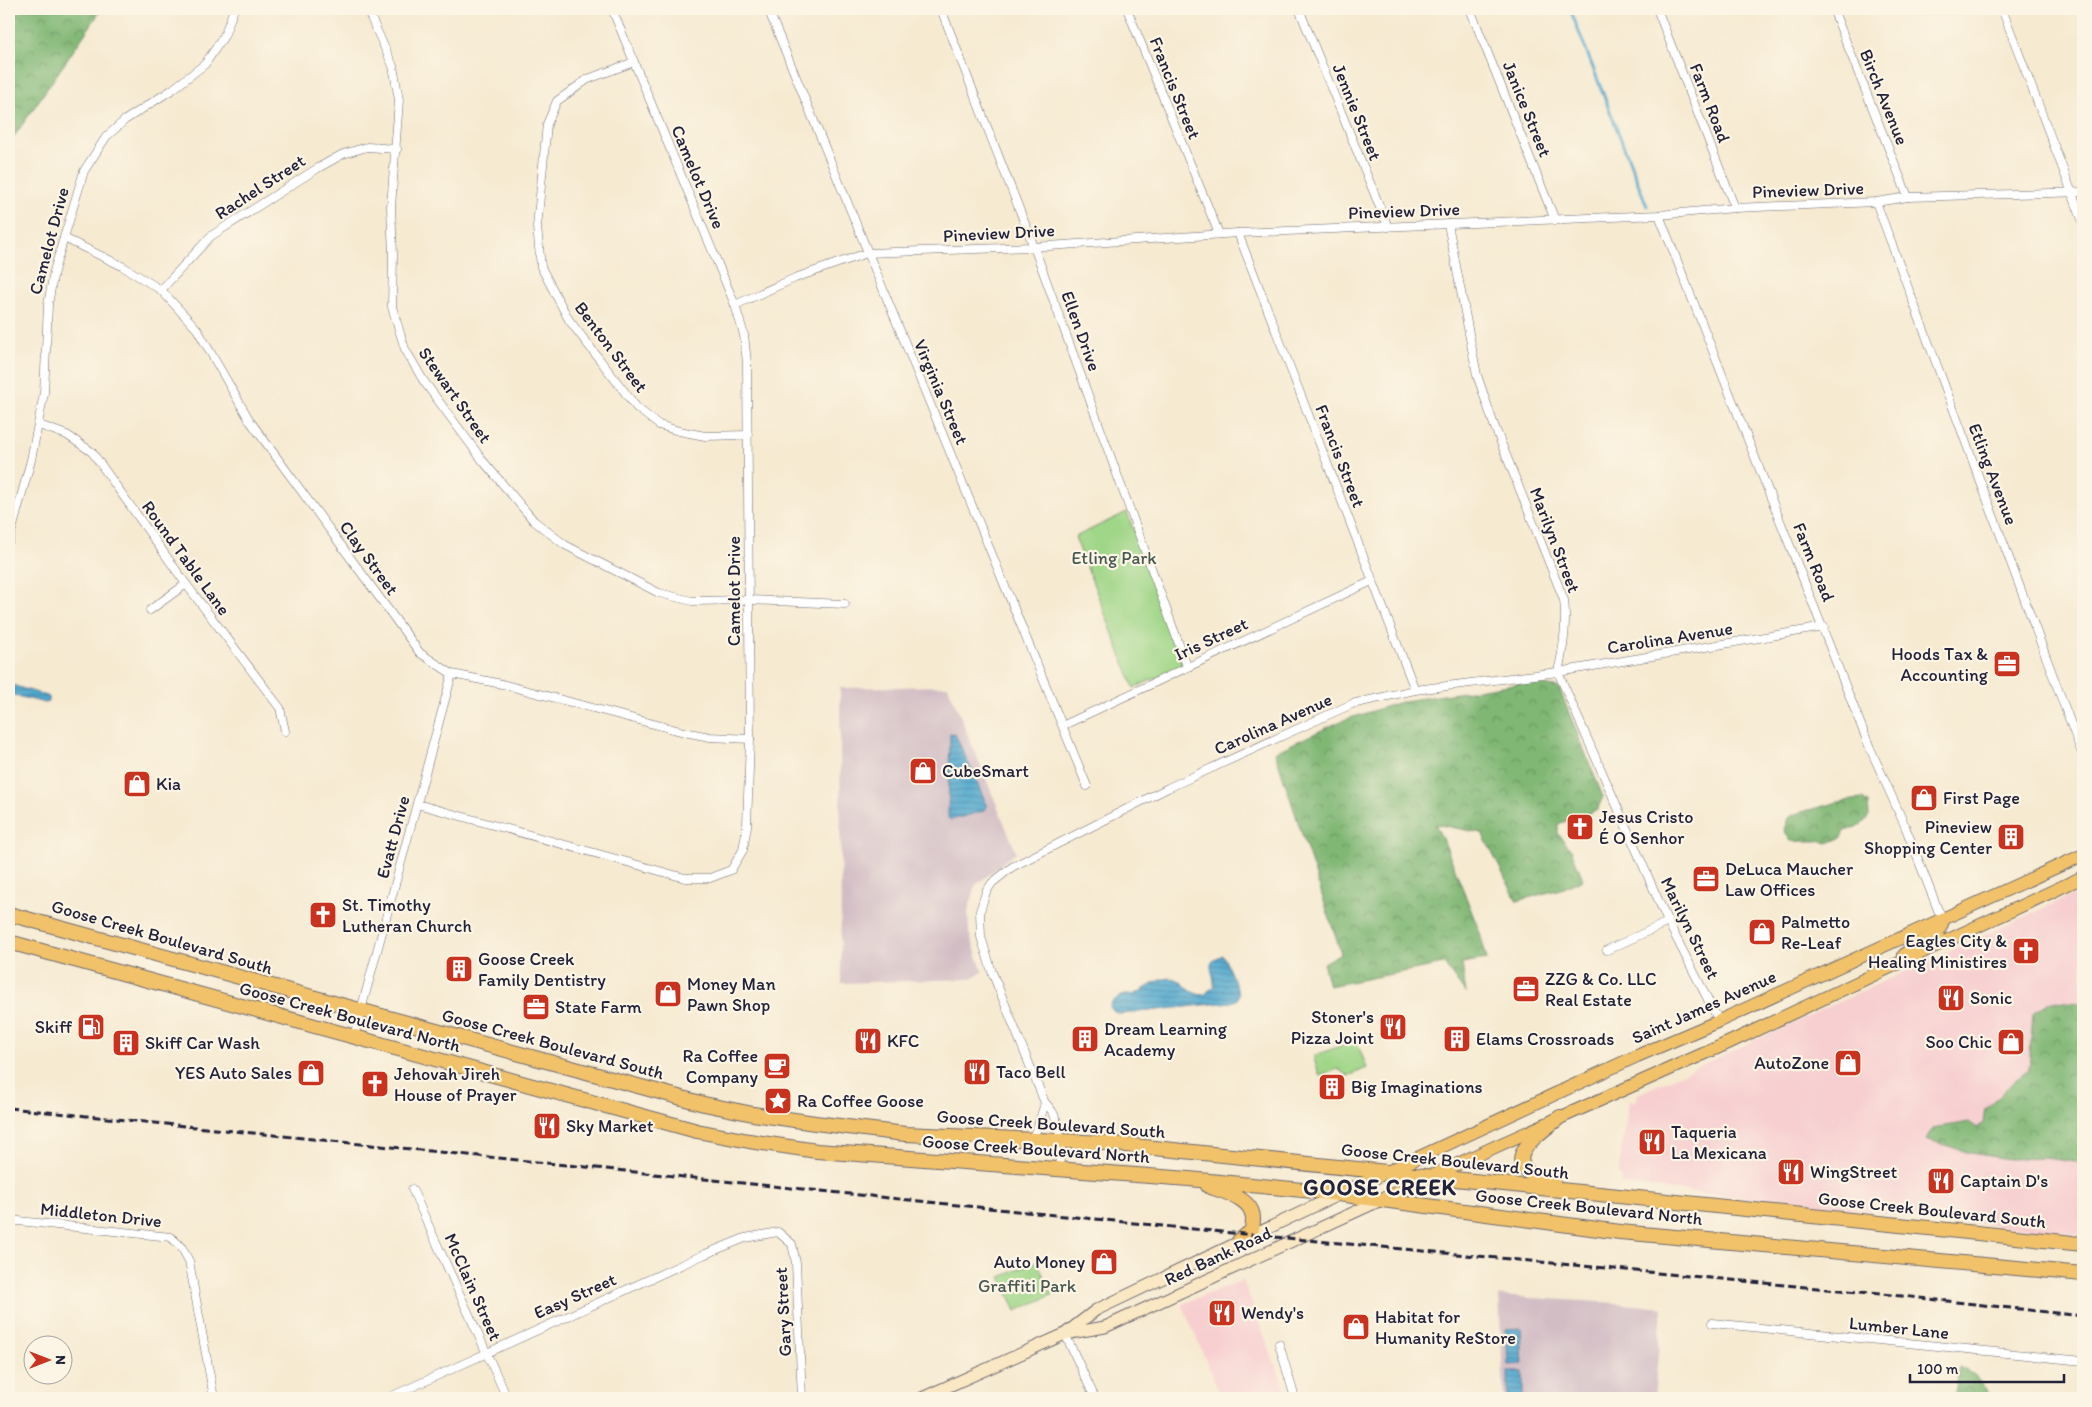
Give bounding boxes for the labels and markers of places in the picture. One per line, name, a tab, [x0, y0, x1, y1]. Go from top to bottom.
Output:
place label: Hoods Tax & Accounting	[1891, 643, 1989, 686]
office icon: Hoods Tax & Accounting	[1992, 649, 2022, 679]
shop icon: CubeSmart	[908, 756, 938, 786]
place label: CubeSmart	[942, 760, 1029, 782]
shop icon: Kia	[122, 769, 152, 799]
place label: Kia	[156, 773, 181, 795]
shop icon: First Page	[1909, 783, 1939, 813]
place label: First Page	[1943, 787, 2020, 809]
place label: Jesus Cristo É O Senhor	[1599, 806, 1694, 849]
church icon: Jesus Cristo É O Senhor	[1565, 812, 1595, 842]
place label: Pineview Shopping Center	[1864, 816, 1992, 859]
building icon: Pineview Shopping Center	[1996, 822, 2026, 852]
place label: DeLuca Maucher Law Offices	[1725, 858, 1854, 901]
office icon: DeLuca Maucher Law Offices	[1691, 864, 1721, 894]
place label: St. Timothy Lutheran Church	[342, 894, 472, 937]
church icon: St. Timothy Lutheran Church	[308, 900, 338, 930]
place label: Palmetto Re-Leaf	[1781, 911, 1850, 954]
shop icon: Palmetto Re-Leaf	[1747, 917, 1777, 947]
place label: Eagles City & Healing Ministires	[1868, 930, 2007, 973]
church icon: Eagles City & Healing Ministires	[2011, 936, 2041, 966]
place label: Goose Creek Family Dentistry	[478, 948, 606, 991]
building icon: Goose Creek Family Dentistry	[444, 954, 474, 984]
place label: ZZG & Co. LLC Real Estate	[1545, 968, 1657, 1011]
place label: Money Man Pawn Shop	[687, 973, 776, 1016]
office icon: ZZG & Co. LLC Real Estate	[1511, 974, 1541, 1004]
shop icon: Money Man Pawn Shop	[653, 979, 683, 1009]
restaurant icon: Sonic	[1936, 983, 1966, 1013]
place label: Sonic	[1970, 987, 2012, 1009]
office icon: State Farm	[521, 992, 551, 1022]
place label: State Farm	[555, 996, 642, 1018]
place label: Stoner's Pizza Joint	[1291, 1006, 1374, 1049]
fuel station icon: Skiff	[76, 1012, 106, 1042]
restaurant icon: Stoner's Pizza Joint	[1378, 1012, 1408, 1042]
place label: Skiff	[35, 1016, 73, 1038]
place label: Dream Learning Academy	[1104, 1018, 1228, 1061]
building icon: Dream Learning Academy	[1070, 1024, 1100, 1054]
building icon: Elams Crossroads	[1442, 1024, 1472, 1054]
restaurant icon: KFC	[853, 1026, 883, 1056]
shop icon: Soo Chic	[1996, 1027, 2026, 1057]
building icon: Skiff Car Wash	[111, 1028, 141, 1058]
place label: Elams Crossroads	[1476, 1028, 1614, 1050]
place label: KFC	[887, 1030, 919, 1052]
place label: Soo Chic	[1925, 1031, 1992, 1053]
place label: Skiff Car Wash	[145, 1032, 260, 1054]
place label: Ra Coffee Company	[683, 1045, 759, 1088]
shop icon: AutoZone	[1833, 1048, 1863, 1078]
cafe icon: Ra Coffee Company	[762, 1051, 792, 1081]
place label: AutoZone	[1754, 1052, 1829, 1074]
restaurant icon: Taco Bell	[962, 1057, 992, 1087]
shop icon: YES Auto Sales	[296, 1058, 326, 1088]
place label: Taco Bell	[996, 1061, 1066, 1083]
place label: YES Auto Sales	[175, 1062, 292, 1084]
place label: Jehovah Jireh House of Prayer	[394, 1063, 517, 1106]
church icon: Jehovah Jireh House of Prayer	[360, 1069, 390, 1099]
building icon: Big Imaginations	[1317, 1072, 1347, 1102]
place label: Big Imaginations	[1351, 1076, 1483, 1098]
place icon: Ra Coffee Goose	[763, 1086, 793, 1116]
place label: Ra Coffee Goose	[797, 1090, 924, 1112]
restaurant icon: Sky Market	[532, 1111, 562, 1141]
place label: Sky Market	[566, 1115, 654, 1137]
place label: Taqueria La Mexicana	[1671, 1121, 1767, 1164]
restaurant icon: Taqueria La Mexicana	[1637, 1127, 1667, 1157]
restaurant icon: WingStreet	[1776, 1157, 1806, 1187]
place label: WingStreet	[1810, 1161, 1898, 1183]
restaurant icon: Captain D's	[1926, 1166, 1956, 1196]
place label: Captain D's	[1960, 1170, 2048, 1192]
shop icon: Auto Money	[1089, 1247, 1119, 1277]
place label: Auto Money	[994, 1251, 1085, 1273]
restaurant icon: Wendy's	[1207, 1298, 1237, 1328]
place label: Wendy's	[1241, 1302, 1304, 1324]
place label: Habitat for Humanity ReStore	[1375, 1306, 1516, 1349]
shop icon: Habitat for Humanity ReStore	[1341, 1312, 1371, 1342]

